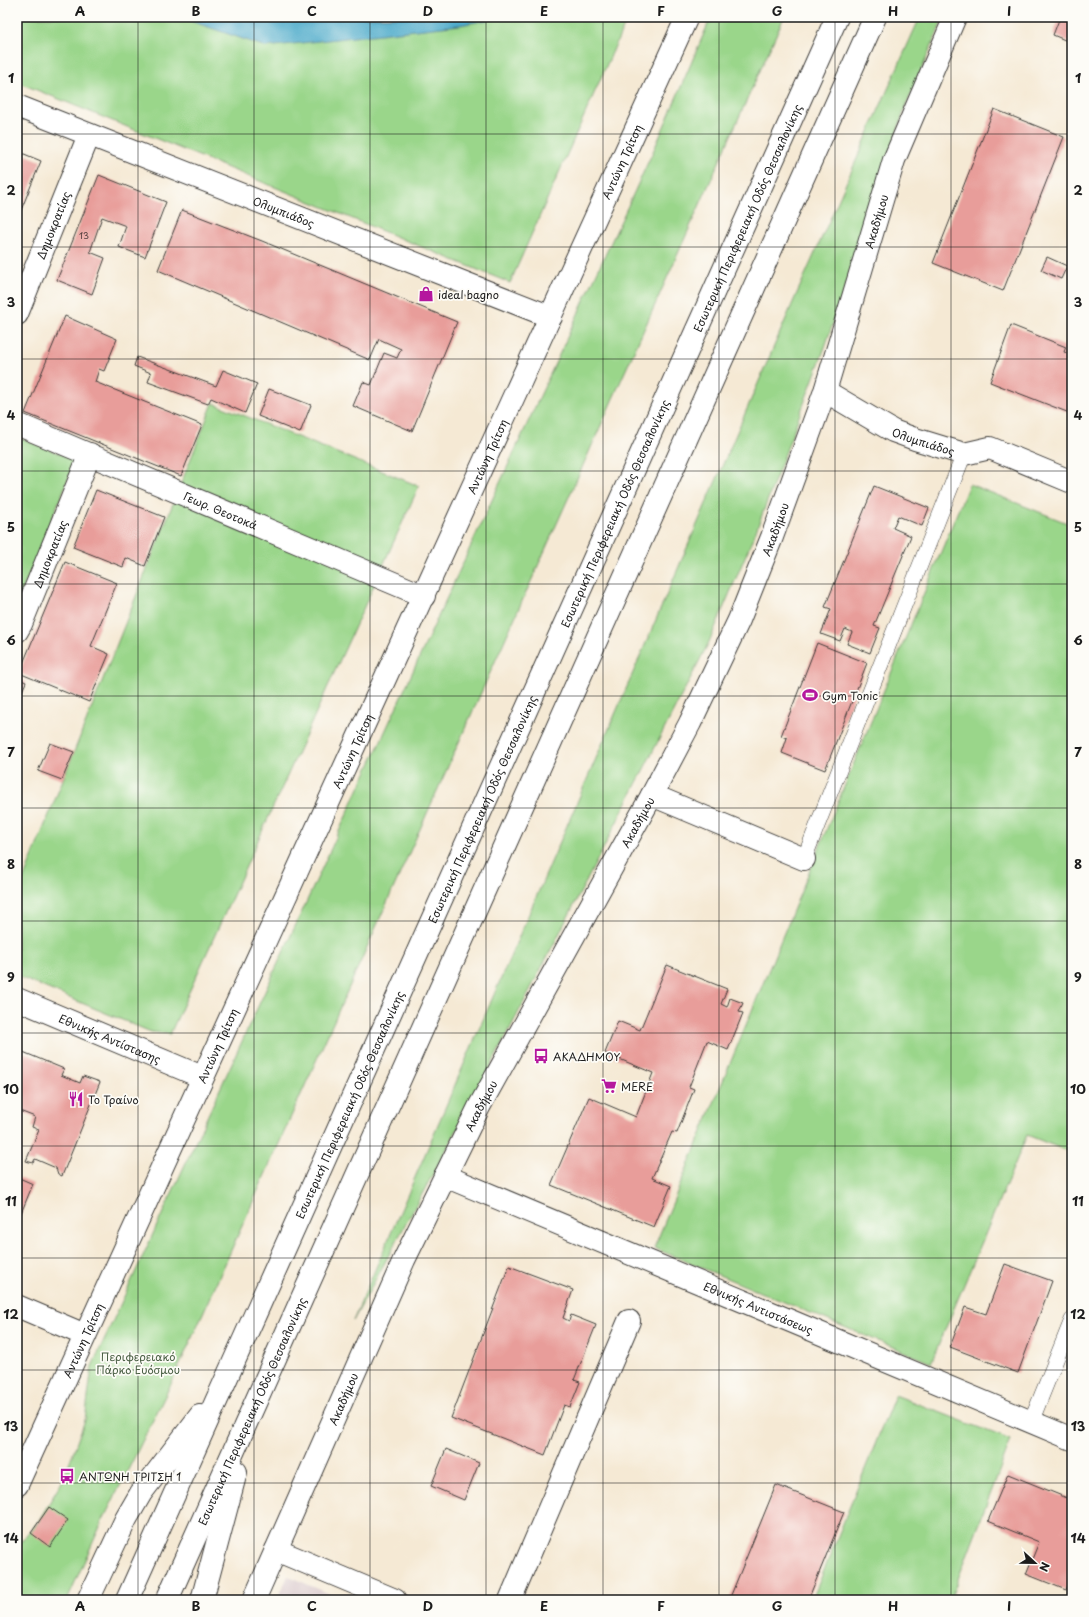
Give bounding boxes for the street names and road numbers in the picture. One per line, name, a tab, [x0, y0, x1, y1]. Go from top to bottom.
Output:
street label: Εσωτερική Περιφερειακή Οδός Θεσσαλονίκης	[688, 101, 806, 334]
street label: Αντώνη Τρίτση	[597, 121, 646, 202]
street label: Δημοκρατίας	[31, 188, 74, 262]
street label: Ολυμπιάδος	[251, 192, 318, 231]
street label: Ακαδήμου	[860, 192, 892, 250]
street label: Εσωτερική Περιφερειακή Οδός Θεσσαλονίκης	[556, 396, 673, 630]
street label: Αντώνη Τρίτση	[462, 416, 511, 496]
street label: Ολυμπιάδος	[890, 423, 957, 459]
street label: Γεωρ. Θεοτοκά	[181, 487, 260, 533]
street label: Ακαδήμου	[757, 500, 792, 558]
street label: Δημοκρατίας	[28, 517, 71, 590]
street label: Εσωτερική Περιφερειακή Οδός Θεσσαλονίκης	[423, 692, 540, 926]
street label: Αντώνη Τρίτση	[328, 711, 377, 791]
street label: Ακαδήμου	[616, 793, 658, 850]
street label: Εσωτερική Περιφερειακή Οδός Θεσσαλονίκης	[291, 988, 408, 1221]
street label: Αντώνη Τρίτση	[193, 1005, 242, 1086]
street label: Εθνικής Αντίστασης	[56, 1009, 164, 1067]
street label: Ακαδήμου	[460, 1077, 501, 1134]
street label: Εθνικής Αντιστάσεως	[701, 1277, 816, 1338]
street label: Εσωτερική Περιφερειακή Οδός Θεσσαλονίκης	[193, 1294, 310, 1528]
street label: Αντώνη Τρίτση	[58, 1300, 107, 1380]
street label: Ακαδήμου	[324, 1370, 362, 1428]

